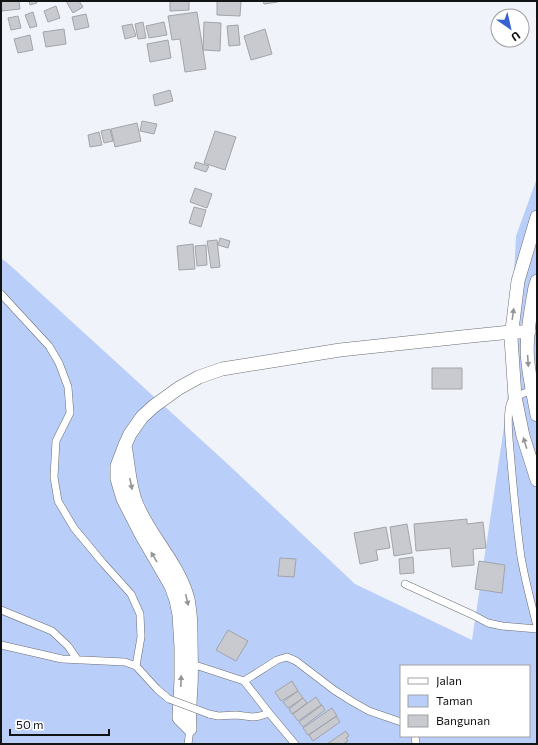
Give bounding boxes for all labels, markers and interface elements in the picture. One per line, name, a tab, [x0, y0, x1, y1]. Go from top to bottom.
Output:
north arrow	[490, 8, 530, 48]
text: U	[509, 29, 523, 44]
one-way arrow	[510, 308, 516, 320]
one-way arrow	[525, 355, 531, 368]
one-way arrow	[522, 437, 528, 449]
one-way arrow	[128, 478, 134, 490]
one-way arrow	[150, 551, 157, 563]
one-way arrow	[185, 594, 191, 606]
legend	[400, 665, 530, 737]
text: Jalan	[436, 673, 462, 688]
one-way arrow	[178, 674, 184, 687]
text: Taman	[436, 693, 473, 707]
scale bar	[10, 711, 109, 737]
text: Bangunan	[436, 713, 490, 727]
text: 50 m	[16, 717, 44, 731]

